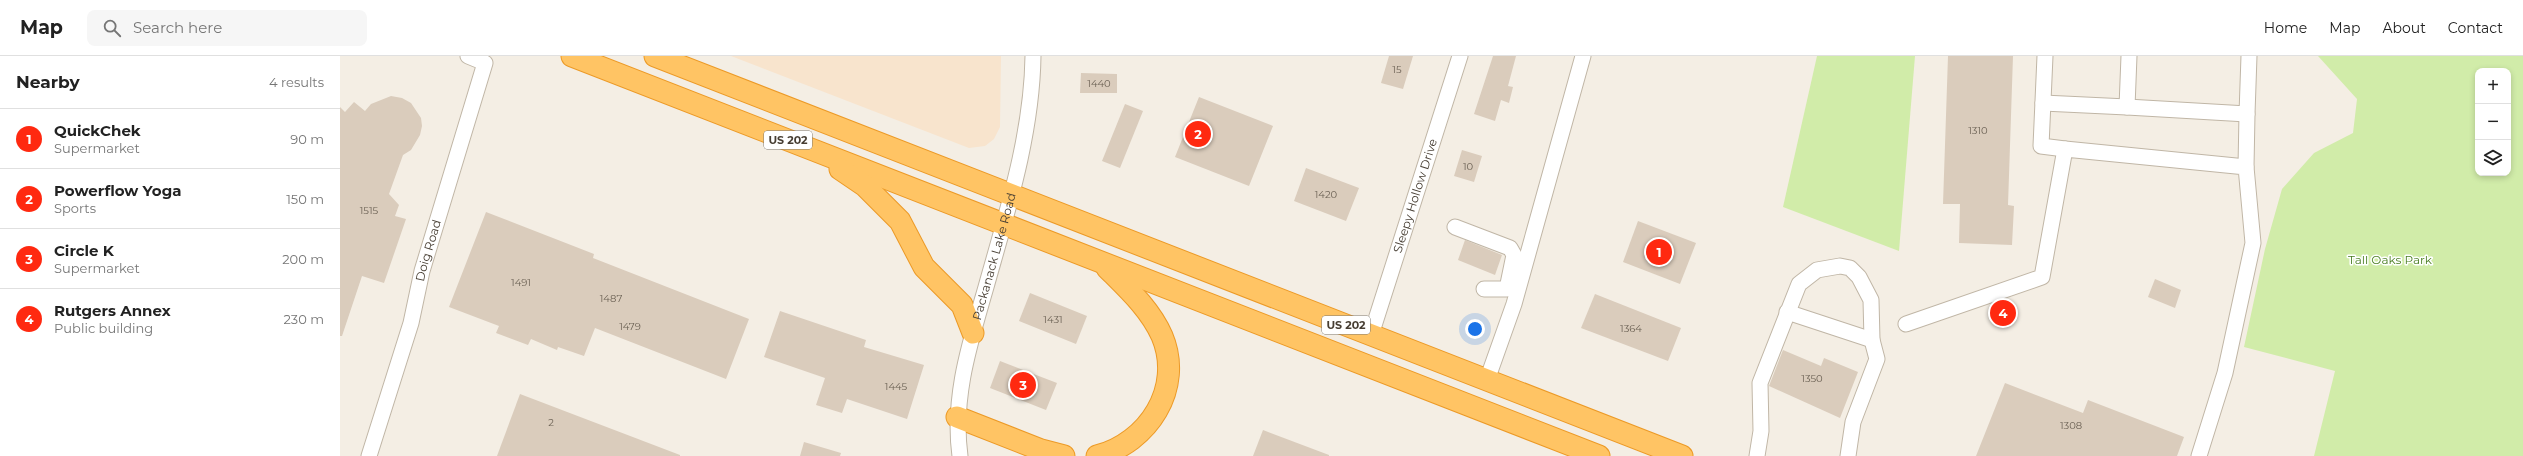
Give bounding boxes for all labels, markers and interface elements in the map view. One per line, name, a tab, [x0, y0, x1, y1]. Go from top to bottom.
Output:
search box	[87, 10, 367, 46]
text: Map	[20, 16, 63, 39]
icon: search	[101, 17, 123, 39]
text: Search here	[133, 18, 222, 37]
text: Home	[2264, 19, 2307, 37]
text: Map	[2329, 19, 2360, 37]
text: About	[2382, 19, 2426, 37]
text: Contact	[2448, 19, 2503, 37]
house number: 15	[1392, 63, 1402, 76]
map controls	[2475, 68, 2511, 176]
button: +	[2475, 68, 2511, 104]
text: Nearby	[16, 72, 80, 92]
text: 4 results	[269, 74, 324, 90]
house number: 1440	[1087, 77, 1111, 90]
button: −	[2475, 104, 2511, 140]
pin: 2	[1185, 119, 1211, 149]
text: QuickChek	[54, 121, 141, 140]
house number: 1310	[1968, 124, 1988, 137]
text: 1	[26, 131, 32, 147]
text: 90 m	[290, 131, 324, 147]
road number: US 202	[764, 131, 812, 149]
street label: Sleepy Hollow Drive	[1390, 137, 1440, 255]
text: Supermarket	[54, 140, 140, 156]
button: layers	[2475, 140, 2511, 176]
house number: 10	[1463, 160, 1473, 173]
text: Powerflow Yoga	[54, 181, 181, 200]
house number: 1420	[1315, 188, 1338, 201]
text: 2	[25, 191, 33, 207]
text: 150 m	[286, 191, 324, 207]
street label: Packanack Lake Road	[969, 191, 1019, 322]
text: Sports	[54, 200, 96, 216]
house number: 1515	[360, 204, 379, 217]
street label: Doig Road	[412, 218, 444, 283]
pin: 1	[1646, 237, 1672, 267]
text: Circle K	[54, 241, 114, 260]
text: 3	[25, 251, 33, 267]
text: 200 m	[282, 251, 324, 267]
park label: Tall Oaks Park	[2348, 252, 2433, 267]
text: Supermarket	[54, 260, 140, 276]
house number: 1491	[511, 276, 531, 289]
house number: 1487	[600, 292, 622, 305]
pin: 4	[1990, 298, 2016, 328]
text: Rutgers Annex	[54, 301, 171, 320]
text: 4	[25, 311, 33, 327]
text: 230 m	[283, 311, 324, 327]
house number: 1431	[1043, 313, 1063, 326]
road number: US 202	[1322, 316, 1370, 334]
your location	[1465, 319, 1485, 339]
text: Public building	[54, 320, 153, 336]
house number: 1479	[619, 320, 641, 333]
house number: 1364	[1620, 322, 1642, 335]
pin: 3	[1010, 370, 1036, 400]
house number: 1350	[1801, 372, 1823, 385]
house number: 1445	[885, 380, 908, 393]
house number: 2	[548, 416, 554, 429]
house number: 1308	[2060, 419, 2082, 432]

